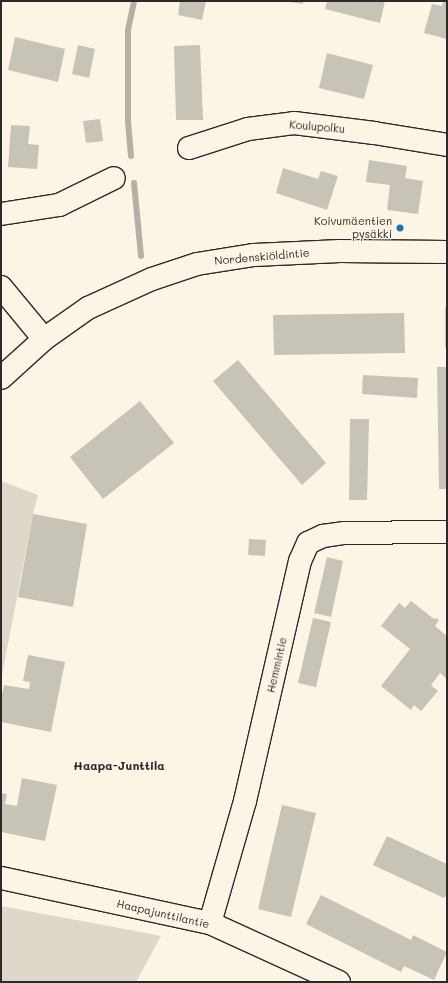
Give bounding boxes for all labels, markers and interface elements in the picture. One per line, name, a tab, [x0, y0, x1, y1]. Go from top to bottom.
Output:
street label: Koulupolku	[289, 118, 345, 136]
place label: Koivumäentien pysäkki	[314, 215, 392, 241]
marker: Koivumäentien pysäkki	[395, 223, 405, 233]
street label: Nordenskiöldintie	[214, 246, 310, 268]
street label: Hemmintie	[264, 636, 290, 694]
district label: Haapa-Junttila	[73, 759, 165, 773]
street label: Haapajunttilantie	[115, 897, 211, 931]

